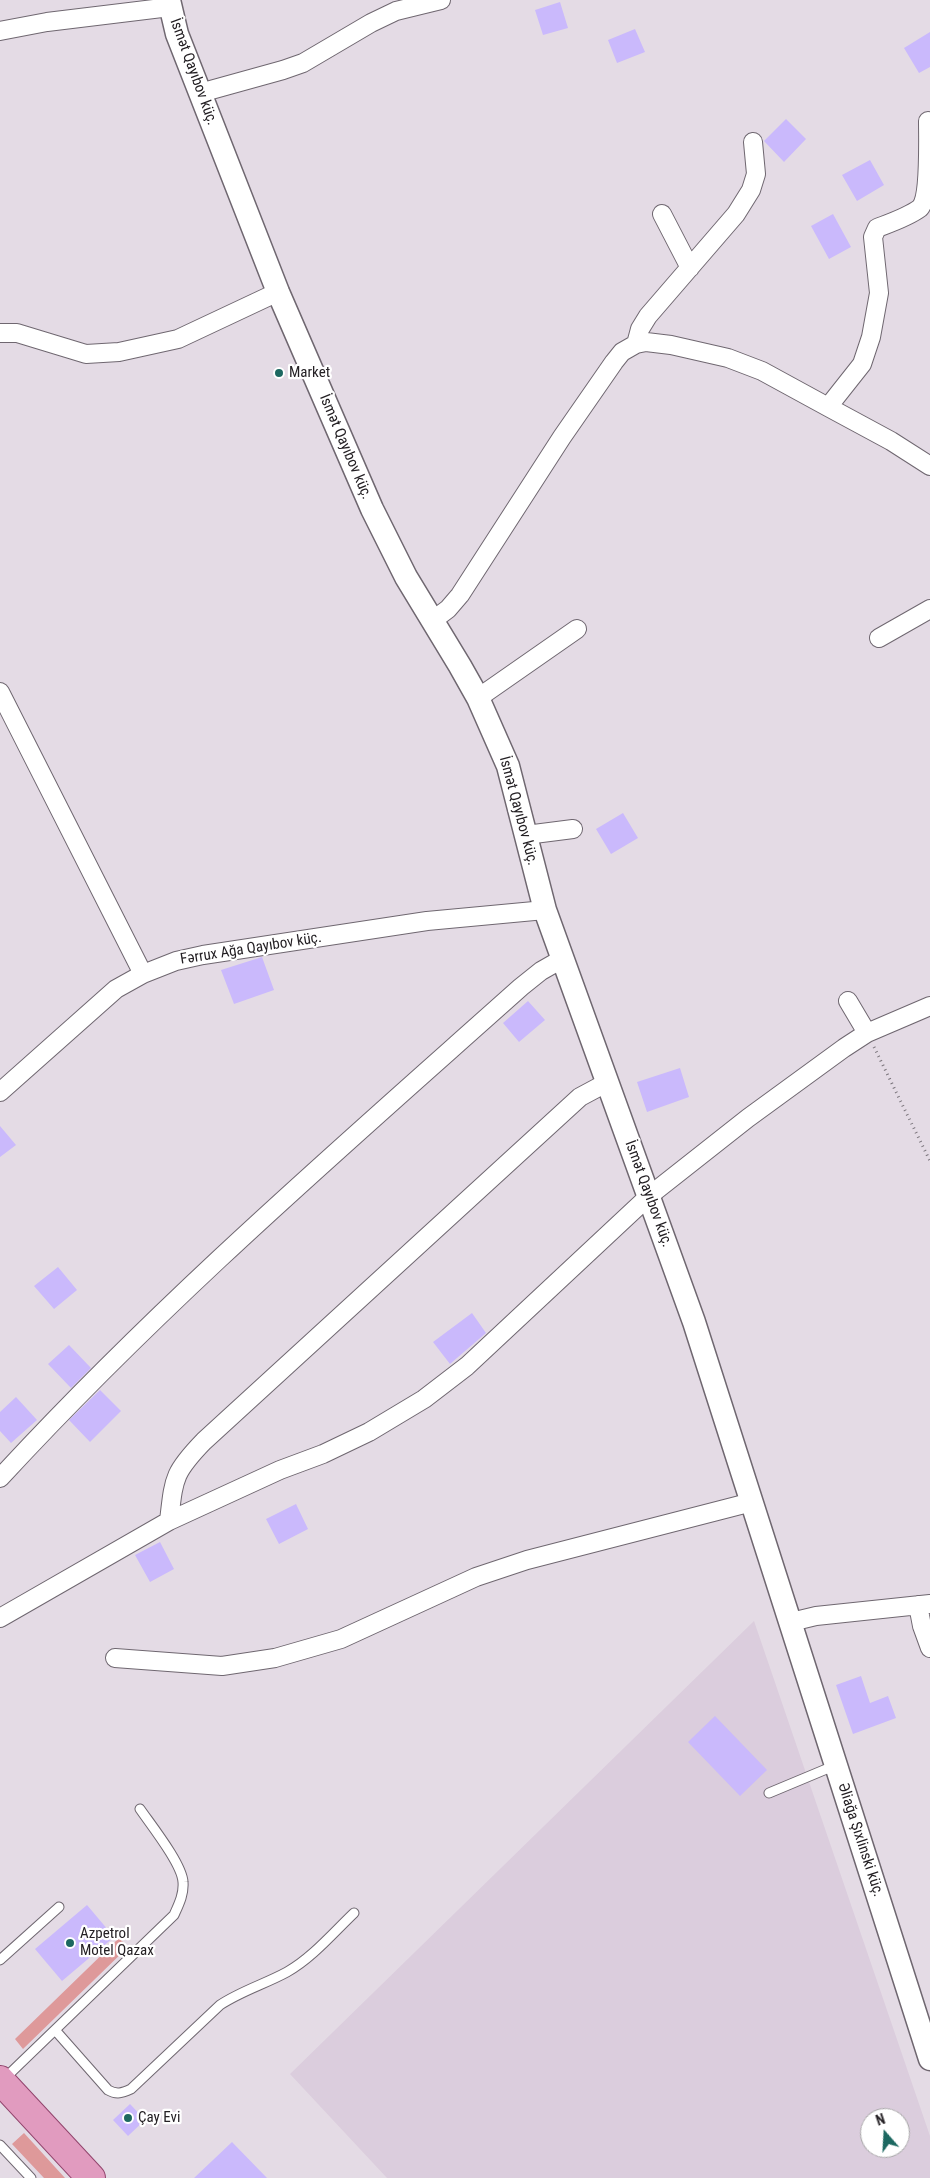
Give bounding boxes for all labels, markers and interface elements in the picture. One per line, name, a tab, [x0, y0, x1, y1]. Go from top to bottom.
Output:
street label: İsmət Qayıbov küç.	[165, 16, 221, 128]
place label: Market	[289, 364, 330, 382]
marker: Market	[273, 367, 285, 379]
street label: İsmət Qayıbov küç.	[315, 392, 375, 502]
street label: İsmət Qayıbov küç.	[495, 754, 541, 868]
street label: Fərrux Ağa Qayıbov küç.	[179, 929, 323, 969]
street label: İsmət Qayıbov küç.	[620, 1138, 676, 1250]
street label: Əliağa Şıxlinski küç.	[833, 1781, 887, 1899]
place label: Azpetrol Motel Qazax	[80, 1925, 154, 1960]
marker: Azpetrol Motel Qazax	[64, 1937, 76, 1949]
north arrow	[860, 2108, 910, 2158]
place label: Çay Evi	[138, 2109, 180, 2127]
text: N	[874, 2111, 887, 2129]
marker: Çay Evi	[122, 2112, 134, 2124]

